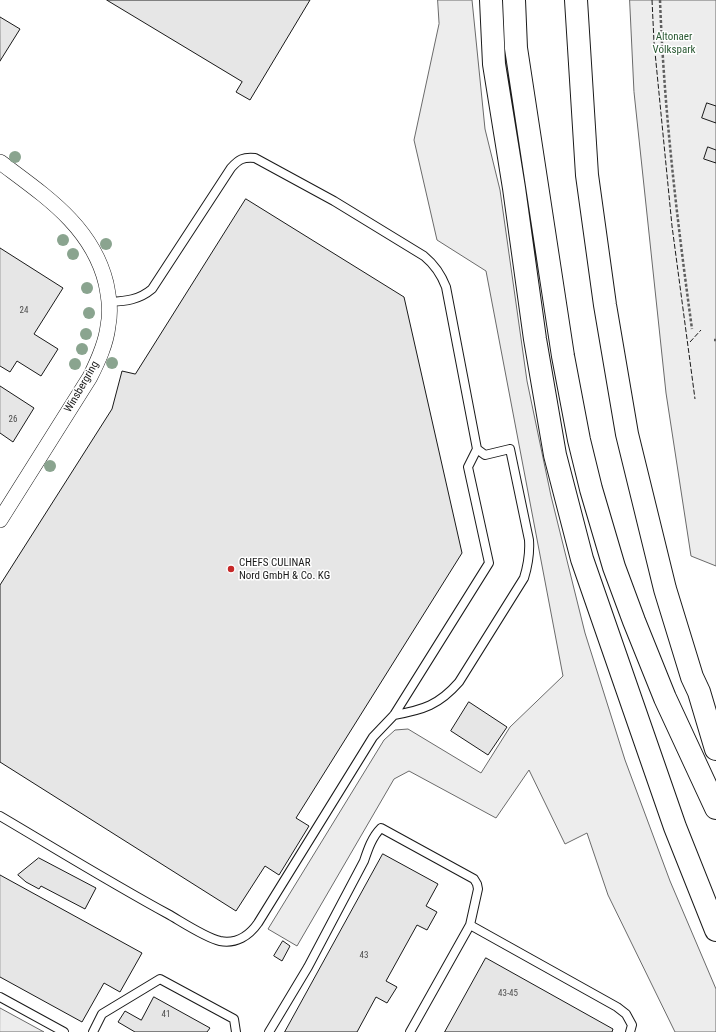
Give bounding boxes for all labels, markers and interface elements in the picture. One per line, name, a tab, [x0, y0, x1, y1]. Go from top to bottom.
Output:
park label: Altonaer Volkspark	[653, 30, 695, 56]
house number: 24	[20, 306, 28, 316]
street label: Winsbergring	[62, 359, 102, 415]
house number: 26	[9, 415, 17, 425]
place label: CHEFS CULINAR Nord GmbH & Co. KG	[239, 556, 330, 582]
marker: CHEFS CULINAR Nord GmbH & Co. KG	[226, 564, 236, 574]
house number: 43	[360, 951, 368, 961]
house number: 43-45	[498, 989, 518, 999]
house number: 41	[162, 1010, 170, 1020]

